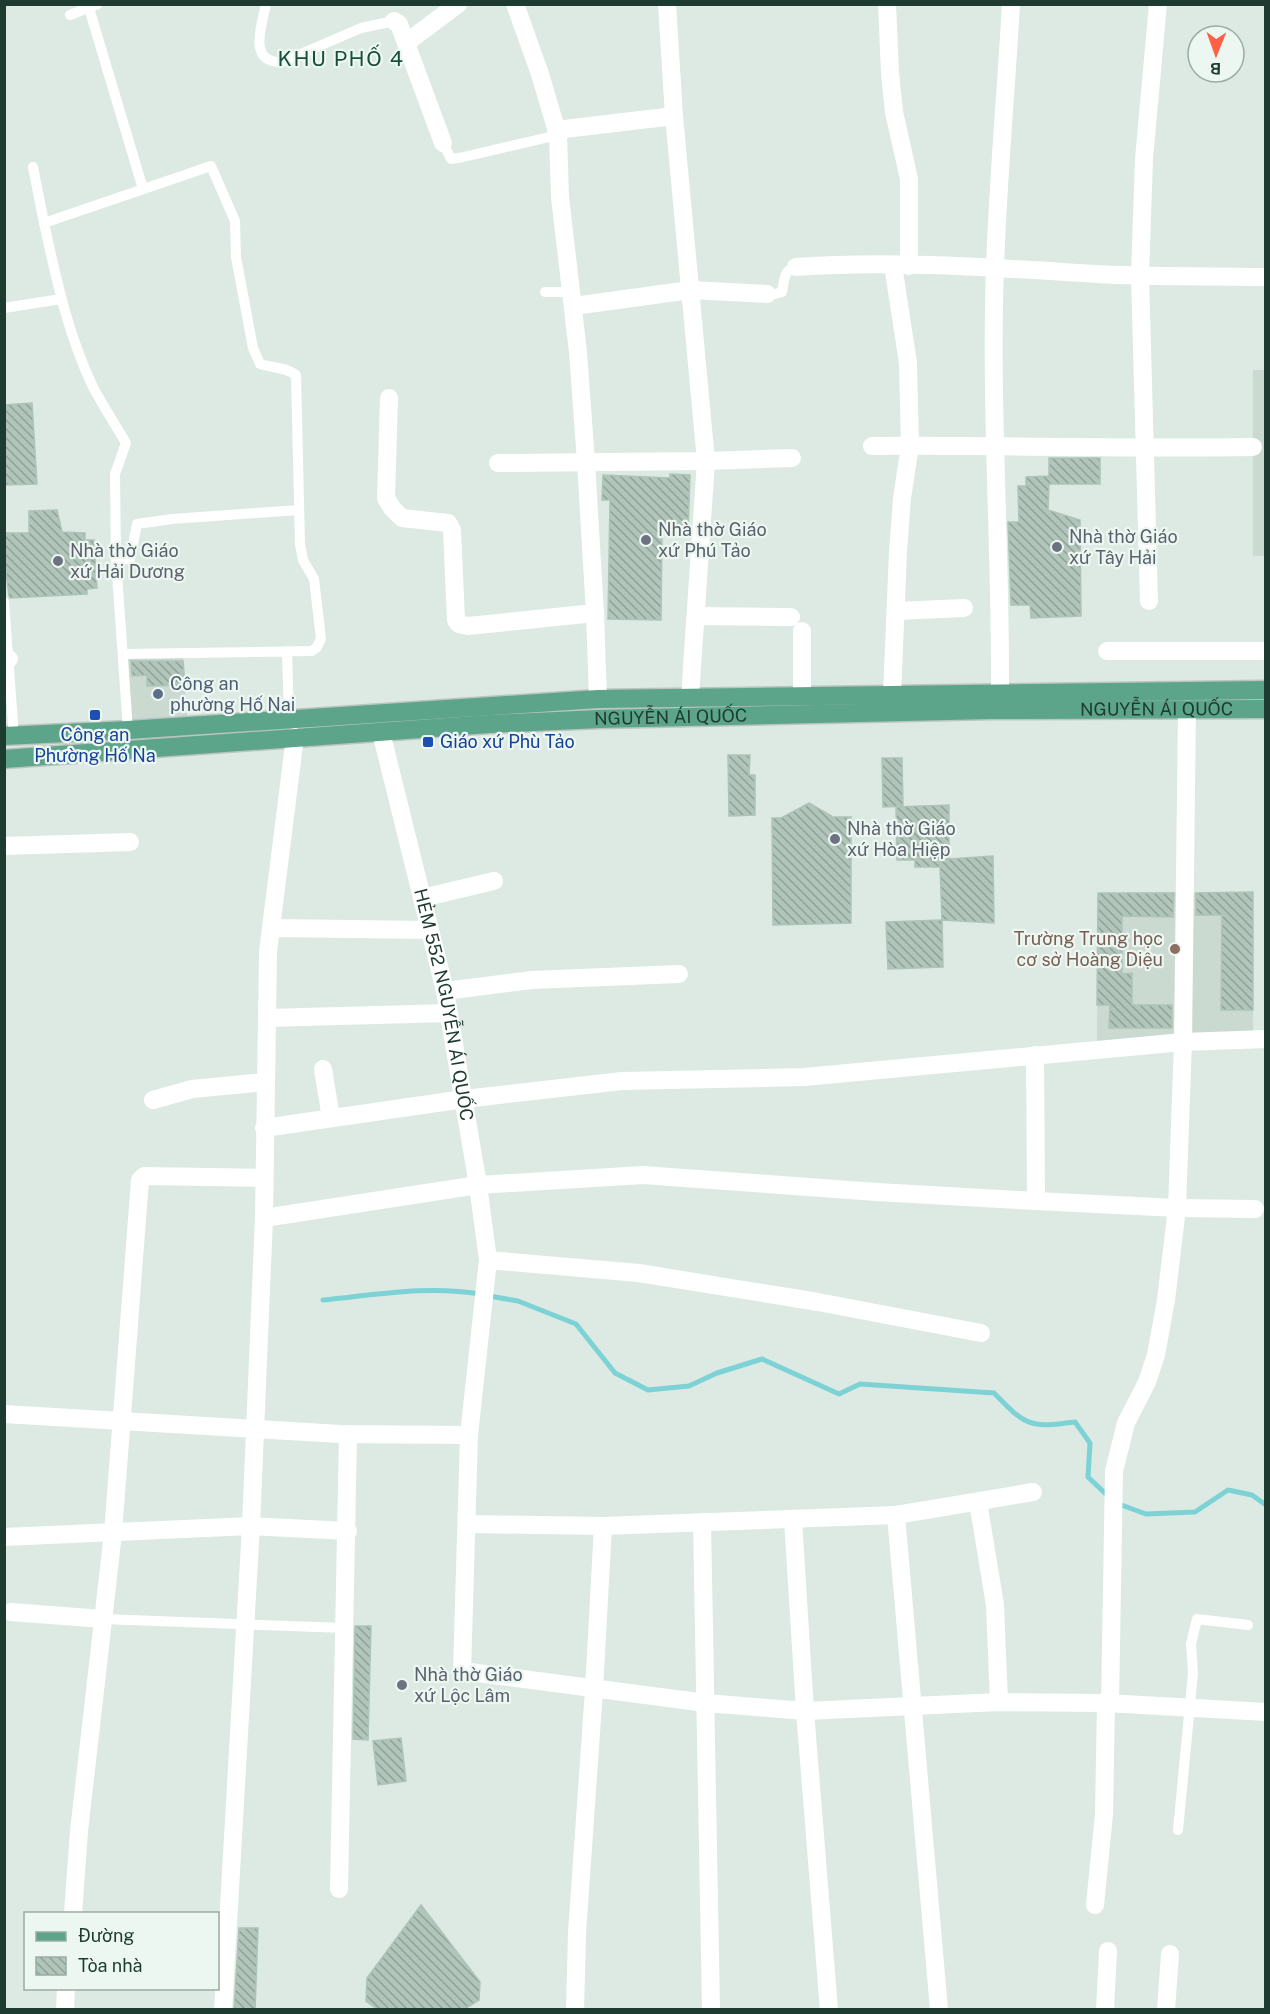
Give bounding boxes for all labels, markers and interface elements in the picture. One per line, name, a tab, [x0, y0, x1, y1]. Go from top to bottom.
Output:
north arrow	[1186, 24, 1246, 84]
district label: KHU PHỐ 4	[278, 44, 404, 71]
text: B	[1210, 59, 1221, 78]
place label: Nhà thờ Giáo xứ Phú Tảo	[658, 519, 767, 561]
place label: Nhà thờ Giáo xứ Tây Hải	[1069, 526, 1178, 568]
marker: Nhà thờ Giáo xứ Phú Tảo	[639, 533, 653, 547]
place label: Nhà thờ Giáo xứ Hải Dương	[70, 540, 185, 582]
marker: Nhà thờ Giáo xứ Tây Hải	[1050, 540, 1064, 554]
marker: Nhà thờ Giáo xứ Hải Dương	[51, 554, 65, 568]
place label: Công an phường Hố Nai	[170, 673, 295, 715]
marker: Công an phường Hố Nai	[151, 687, 165, 701]
street label: NGUYỄN ÁI QUỐC	[1080, 694, 1233, 720]
street label: NGUYỄN ÁI QUỐC	[594, 702, 747, 729]
marker: Công an Phường Hố Na	[88, 708, 102, 722]
place label: Công an Phường Hố Na	[34, 724, 156, 766]
place label: Giáo xứ Phù Tảo	[440, 731, 575, 752]
marker: Giáo xứ Phù Tảo	[421, 735, 435, 749]
place label: Nhà thờ Giáo xứ Hòa Hiệp	[847, 818, 956, 860]
marker: Nhà thờ Giáo xứ Hòa Hiệp	[828, 832, 842, 846]
street label: HẺM 552 NGUYỄN ÁI QUỐC	[410, 886, 479, 1122]
place label: Trường Trung học cơ sở Hoàng Diệu	[1014, 928, 1163, 970]
marker: Trường Trung học cơ sở Hoàng Diệu	[1168, 942, 1182, 956]
place label: Nhà thờ Giáo xứ Lộc Lâm	[414, 1664, 523, 1706]
marker: Nhà thờ Giáo xứ Lộc Lâm	[395, 1678, 409, 1692]
legend	[24, 1912, 219, 1990]
text: Đường	[78, 1925, 135, 1946]
text: Tòa nhà	[78, 1955, 143, 1976]

